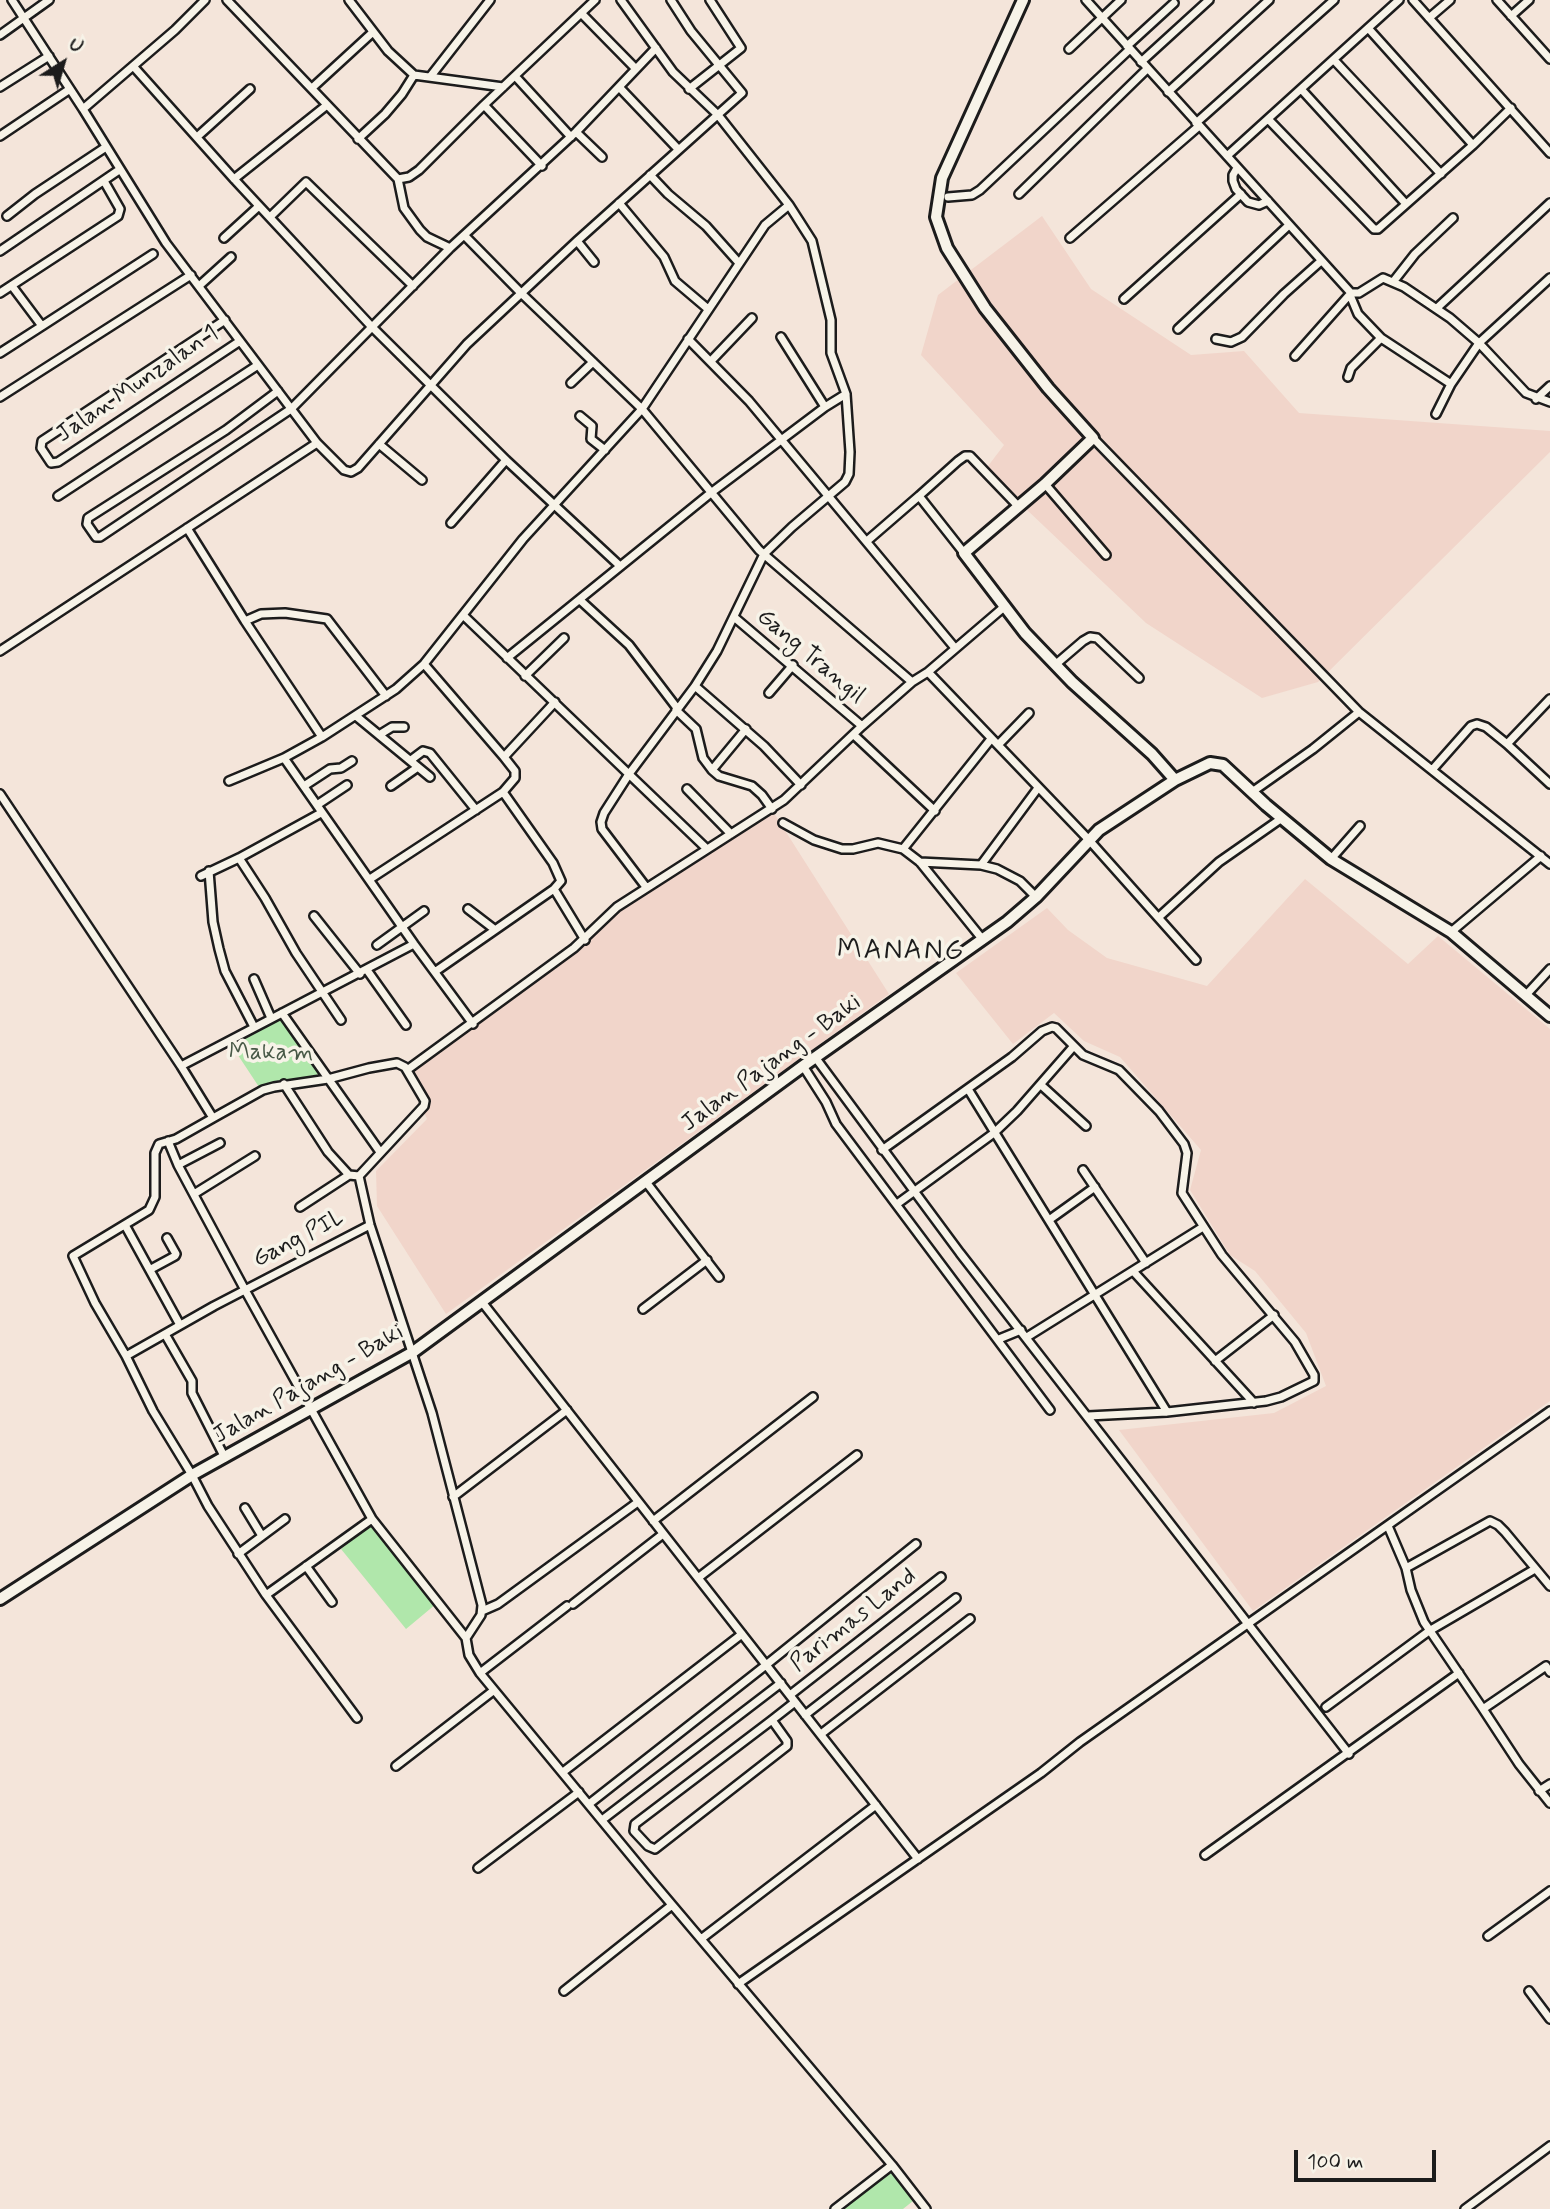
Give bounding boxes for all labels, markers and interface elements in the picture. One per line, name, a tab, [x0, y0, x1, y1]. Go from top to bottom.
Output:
north arrow	[28, 28, 98, 98]
text: U	[63, 32, 88, 60]
street label: Jalan Munzalan 1	[51, 320, 225, 450]
street label: Gang Trangil	[750, 603, 870, 711]
district label: MANANG	[838, 935, 964, 969]
street label: Jalan Pajang - Baki	[676, 989, 868, 1139]
park label: Makam	[229, 1040, 313, 1068]
street label: Gang PIL	[249, 1205, 349, 1275]
street label: Jalan Pajang - Baki	[208, 1319, 410, 1451]
street label: Parimas Land	[785, 1563, 923, 1679]
scale bar	[1298, 2136, 1440, 2180]
text: 100 m	[1307, 2148, 1363, 2176]

